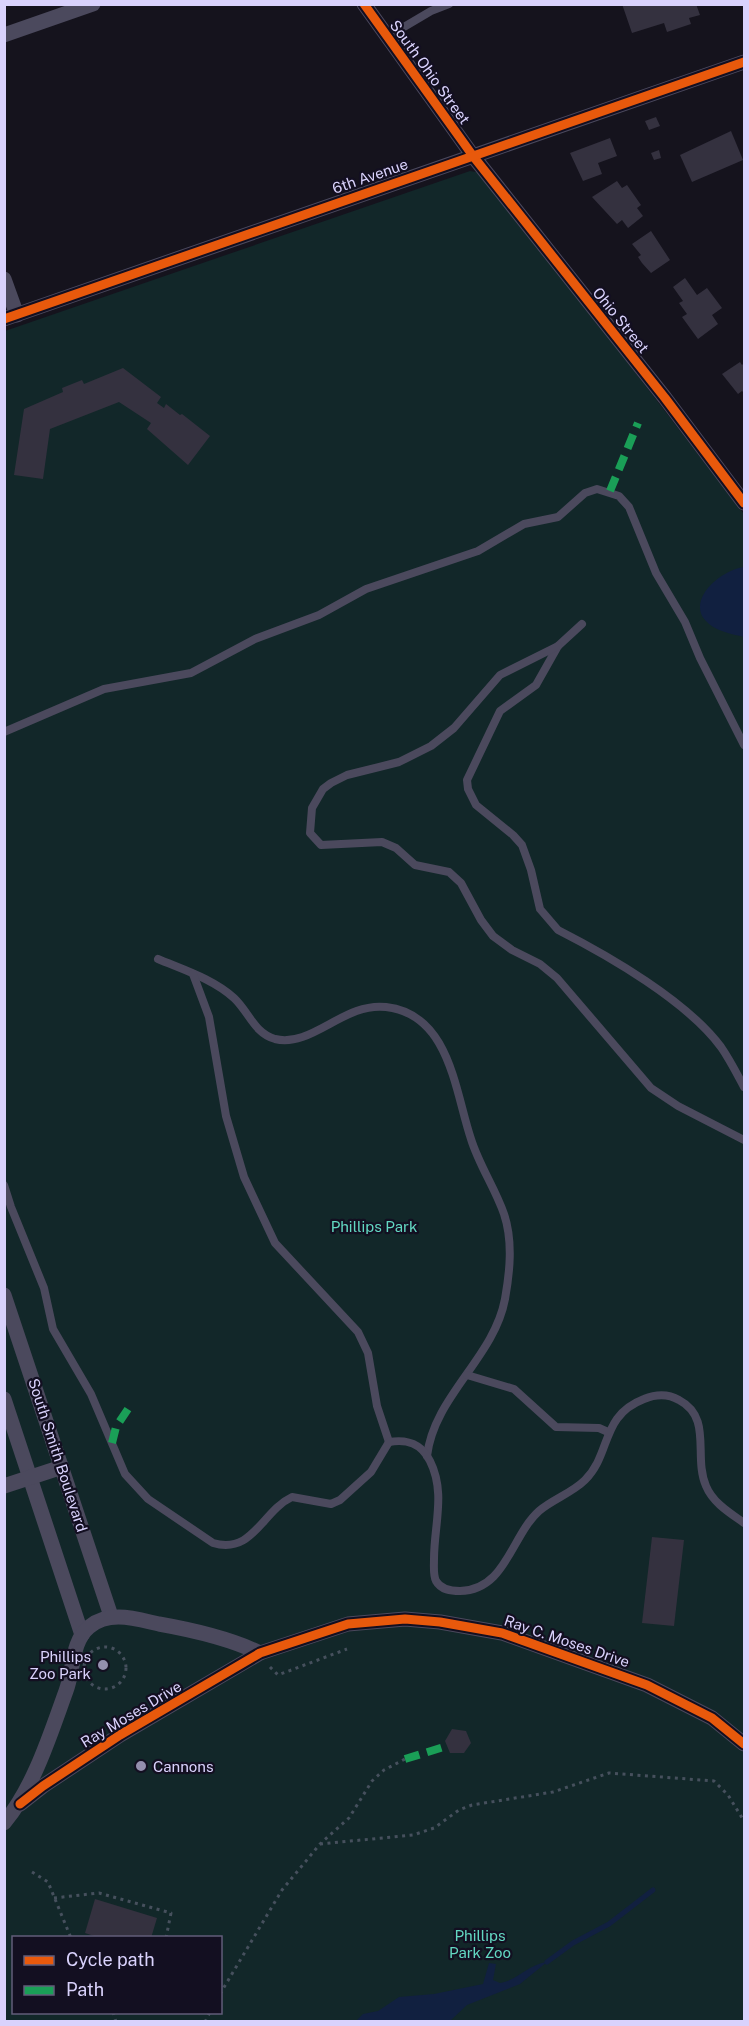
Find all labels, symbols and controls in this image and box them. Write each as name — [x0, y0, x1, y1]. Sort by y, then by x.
street label: South Ohio Street — [387, 17, 474, 127]
street label: 6th Avenue — [330, 155, 410, 197]
street label: Ohio Street — [590, 284, 653, 356]
park label: Phillips Park — [331, 1218, 417, 1235]
street label: South Smith Boulevard — [25, 1376, 91, 1534]
street label: Ray C. Moses Drive — [502, 1612, 632, 1670]
place label: Phillips Zoo Park — [29, 1648, 91, 1682]
marker: Phillips Zoo Park — [96, 1658, 110, 1672]
street label: Ray Moses Drive — [78, 1677, 184, 1751]
place label: Cannons — [153, 1758, 213, 1775]
marker: Cannons — [134, 1759, 148, 1773]
park label: Phillips Park Zoo — [449, 1927, 511, 1961]
legend — [12, 1936, 222, 2014]
text: Cycle path — [66, 1949, 155, 1970]
text: Path — [66, 1979, 104, 2000]

